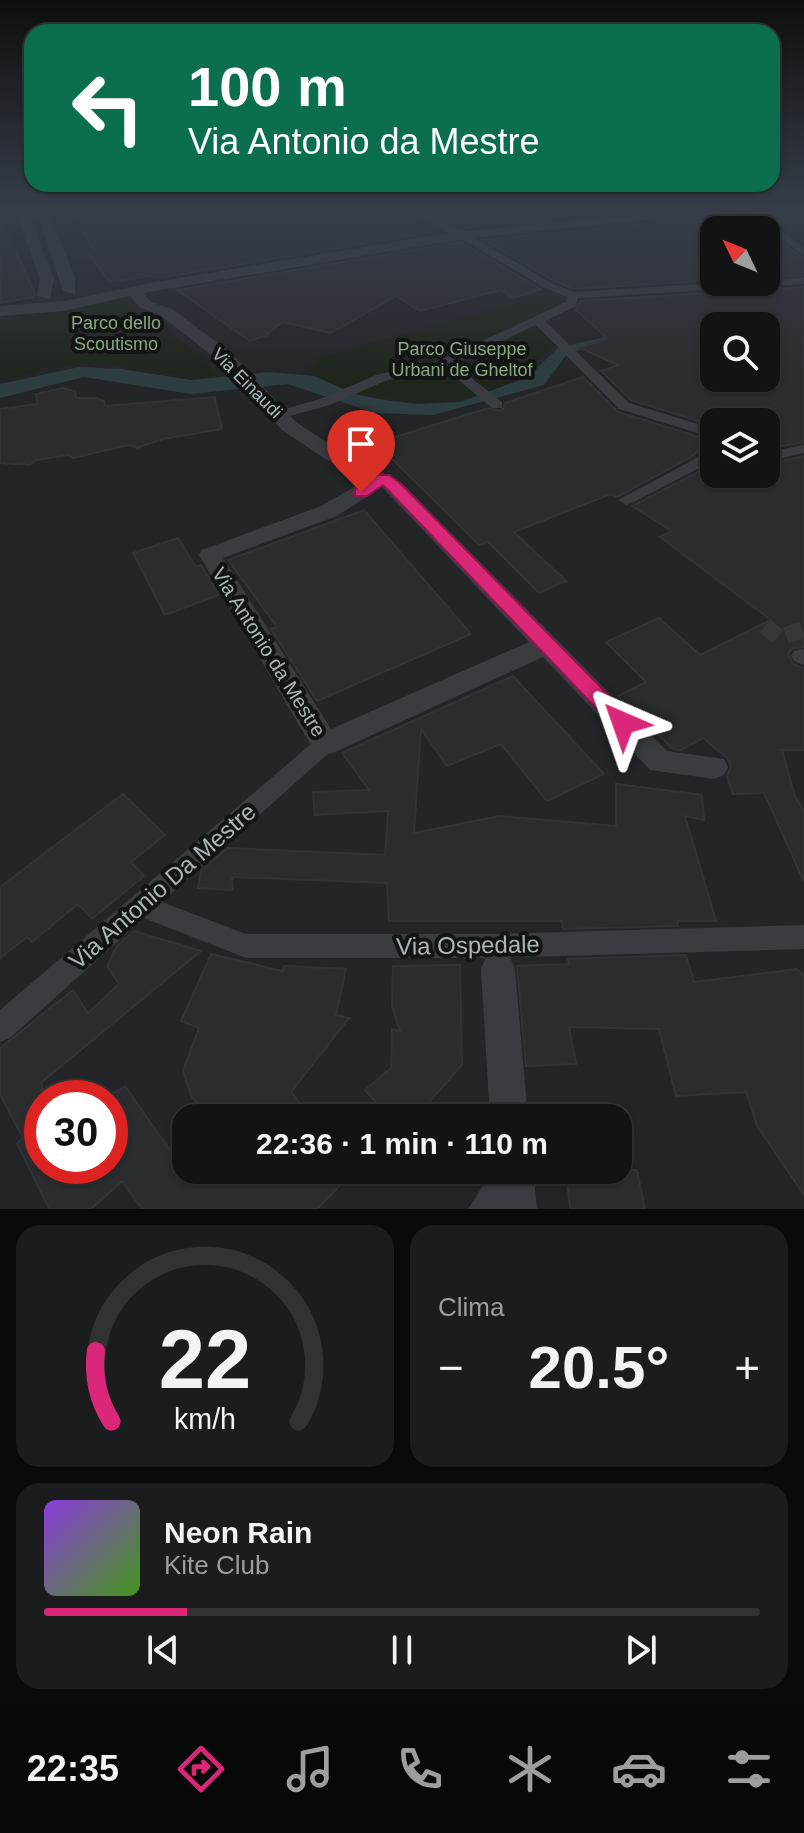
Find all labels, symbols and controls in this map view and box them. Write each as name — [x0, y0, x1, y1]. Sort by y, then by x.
text: 100 m — [188, 55, 347, 118]
icon: left — [56, 56, 160, 160]
text: Via Antonio da Mestre — [188, 121, 540, 162]
north arrow — [700, 216, 780, 296]
map controls — [700, 216, 780, 488]
button: search — [700, 312, 780, 392]
park label: Parco dello Scoutismo — [71, 313, 161, 354]
park label: Parco Giuseppe Urbani de Gheltof — [391, 339, 534, 380]
street label: Via Einaudi — [208, 344, 286, 422]
button: layers — [700, 408, 780, 488]
pin — [327, 410, 395, 492]
icon: arrive — [339, 422, 383, 466]
street label: Via Antonio da Mestre — [208, 563, 330, 741]
position arrow — [581, 681, 665, 765]
street label: Via Antonio Da Mestre — [63, 798, 261, 974]
street label: Via Ospedale — [396, 930, 540, 960]
speed limit sign: 30 — [24, 1080, 128, 1184]
text: 22:36 · 1 min · 110 m — [256, 1127, 548, 1160]
text: Clima — [438, 1292, 504, 1322]
text: 22 — [159, 1313, 251, 1406]
text: 20.5° — [529, 1334, 669, 1401]
text: − — [438, 1343, 464, 1392]
text: + — [734, 1343, 760, 1392]
text: km/h — [174, 1403, 236, 1435]
text: Neon Rain — [164, 1516, 312, 1549]
text: Kite Club — [164, 1550, 270, 1580]
icon: previous — [141, 1628, 185, 1672]
icon: pause — [380, 1628, 424, 1672]
icon: next — [619, 1628, 663, 1672]
icon: directions — [173, 1741, 229, 1797]
icon: music — [282, 1741, 338, 1797]
icon: phone — [392, 1741, 448, 1797]
icon: climate — [502, 1741, 558, 1797]
icon: car — [611, 1741, 667, 1797]
icon: filters — [721, 1741, 777, 1797]
text: 22:35 — [27, 1748, 119, 1789]

